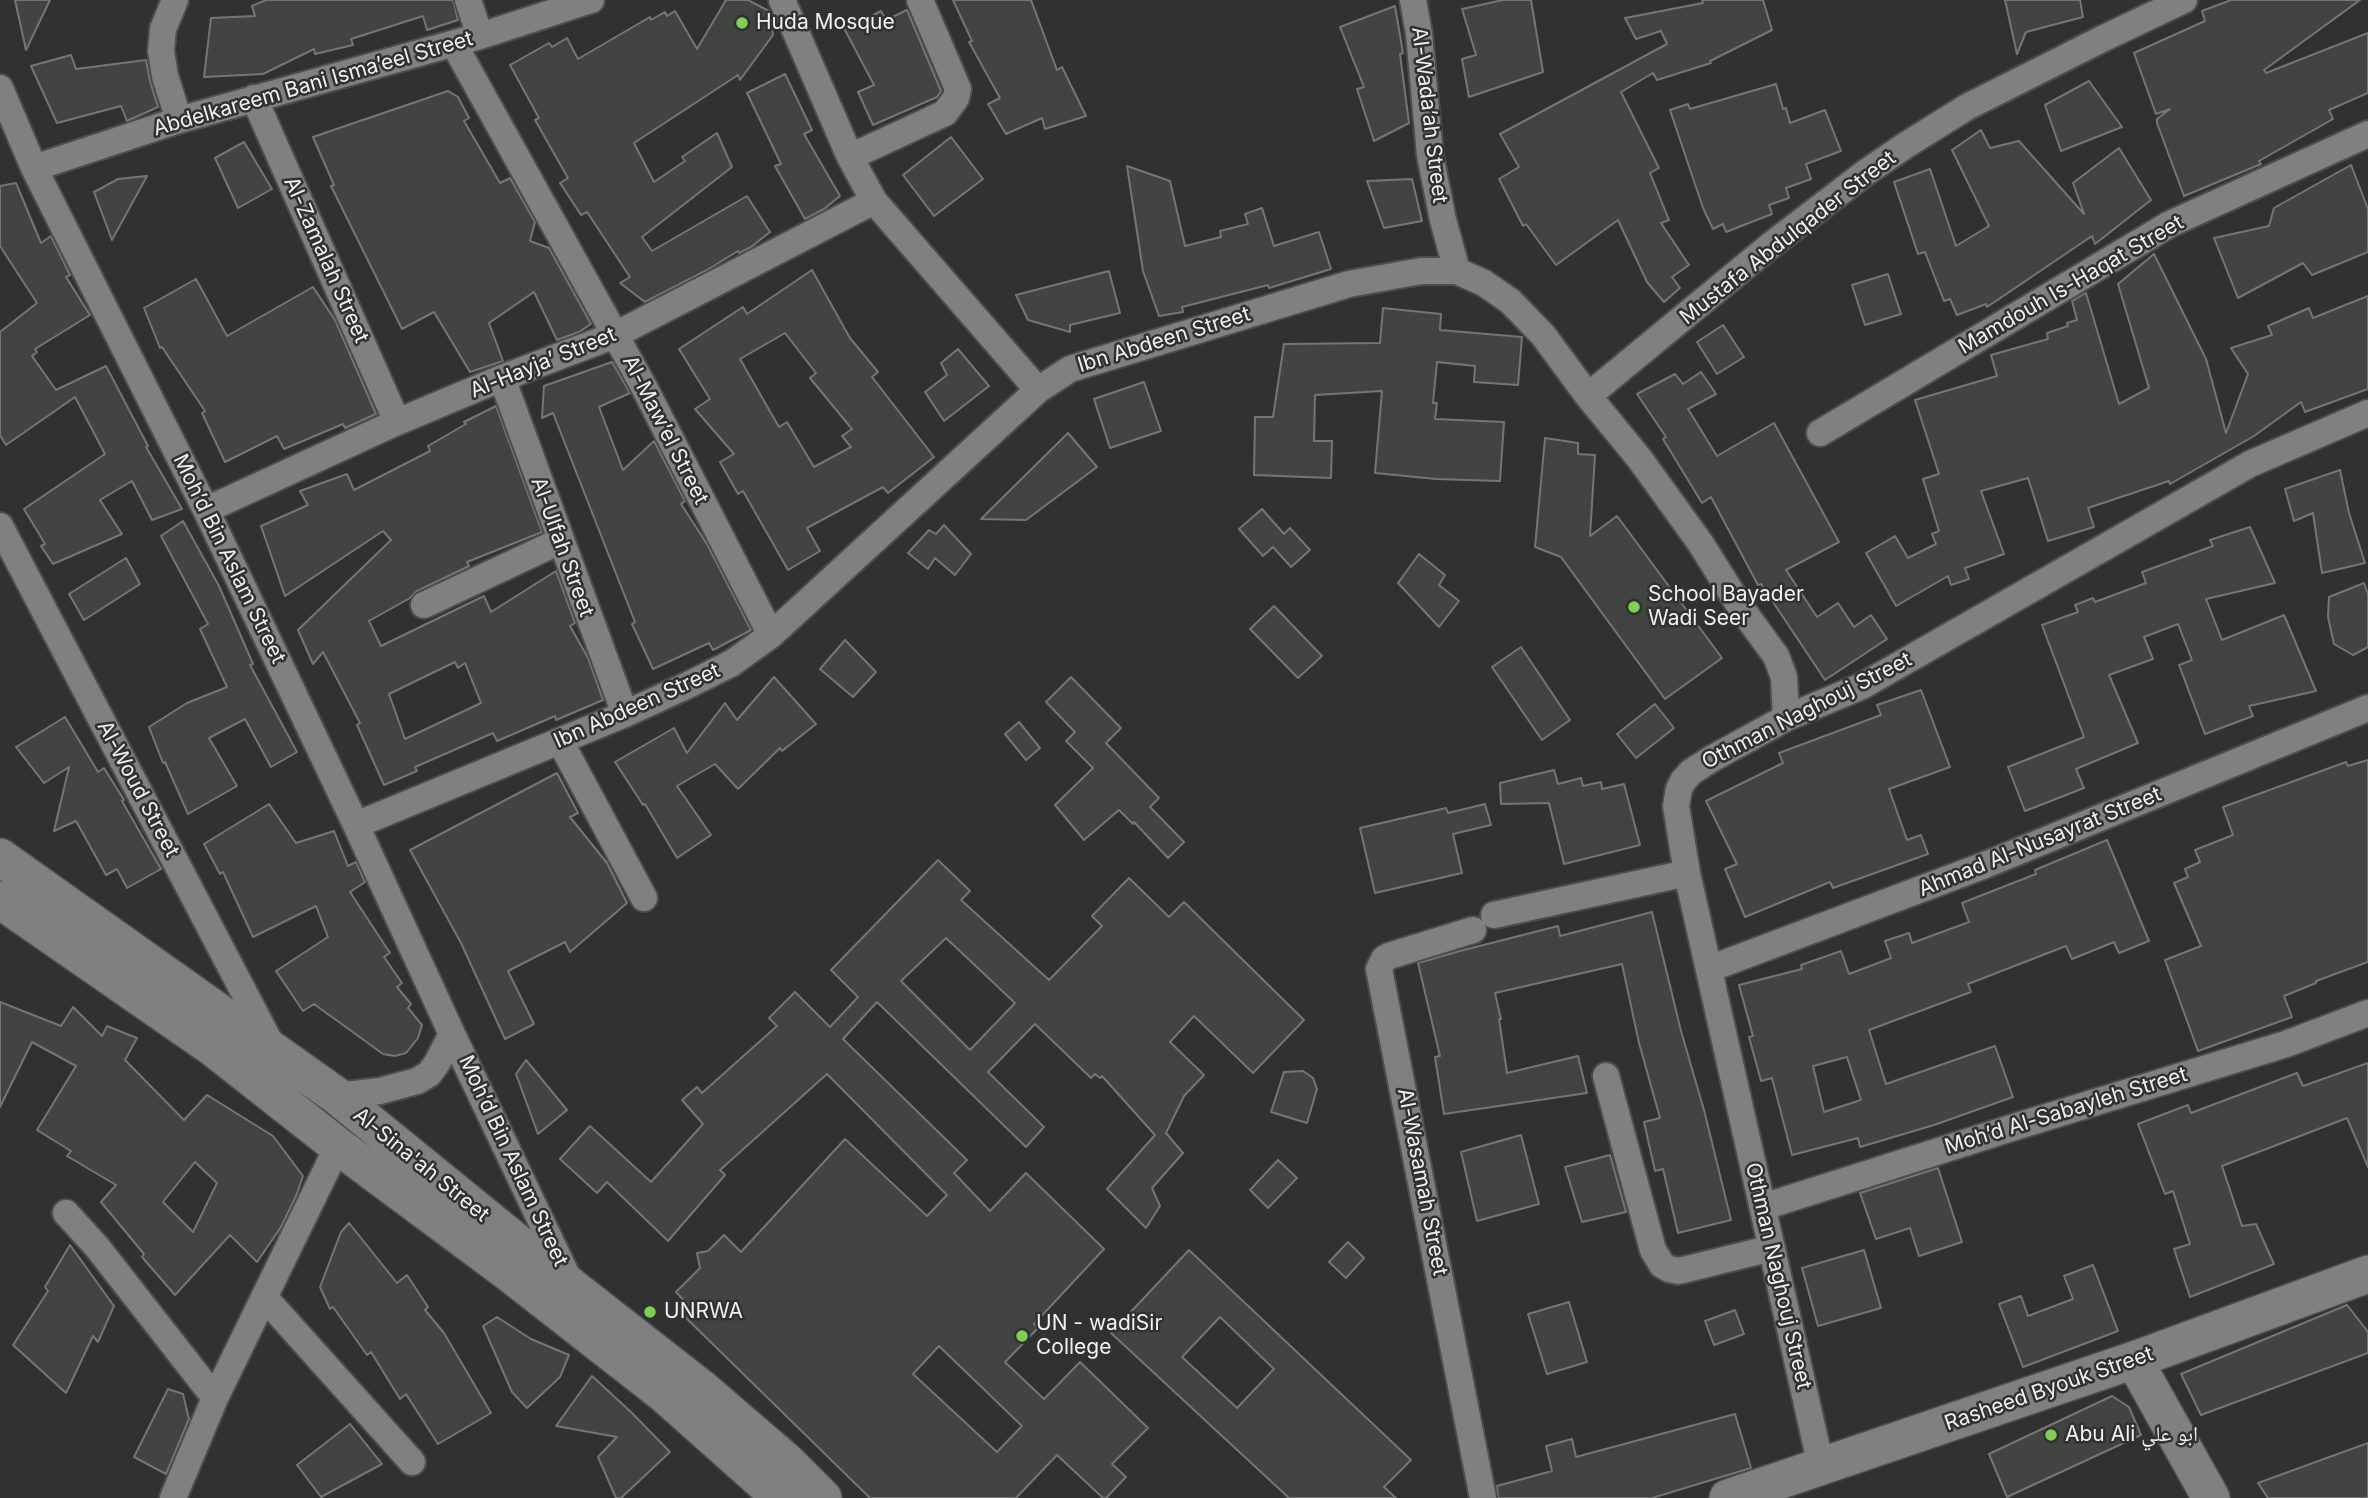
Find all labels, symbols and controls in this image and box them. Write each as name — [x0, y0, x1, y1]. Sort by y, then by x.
place label: Huda Mosque — [756, 10, 895, 36]
marker: Huda Mosque — [734, 15, 750, 31]
street label: Al-Wada’ah Street — [1406, 25, 1452, 205]
street label: Abdelkareem Bani Isma’eel Street — [150, 26, 476, 142]
street label: Mustafa Abdulqader Street — [1675, 146, 1901, 330]
street label: Al-Zamalah Street — [278, 173, 374, 347]
street label: Mamdouh Is-Haqat Street — [1954, 210, 2188, 360]
street label: Ibn Abdeen Street — [1075, 302, 1253, 378]
street label: Al-Hayja’ Street — [466, 322, 620, 404]
street label: Al-Maw’el Street — [617, 351, 713, 509]
street label: Moh’d Bin Aslam Street — [167, 450, 291, 668]
street label: Al-Ulfah Street — [525, 474, 599, 620]
place label: School Bayader Wadi Seer — [1648, 582, 1804, 632]
marker: School Bayader Wadi Seer — [1626, 599, 1642, 615]
street label: Othman Naghouj Street — [1698, 647, 1916, 775]
street label: Ibn Abdeen Street — [550, 658, 724, 754]
street label: Al-Woud Street — [91, 716, 185, 862]
street label: Ahmad Al-Nusayrat Street — [1915, 782, 2165, 902]
street label: Moh’d Bin Aslam Street — [453, 1052, 573, 1270]
street label: Moh’d Al-Sabayleh Street — [1942, 1062, 2190, 1160]
street label: Al-Wasamah Street — [1391, 1086, 1453, 1278]
street label: Al-Sina'ah Street — [348, 1102, 494, 1228]
street label: Othman Naghouj Street — [1740, 1160, 1816, 1392]
place label: UNRWA — [664, 1299, 743, 1325]
marker: UNRWA — [642, 1304, 658, 1320]
place label: UN - wadiSir College — [1036, 1311, 1162, 1361]
marker: UN - wadiSir College — [1014, 1328, 1030, 1344]
street label: Rasheed Byouk Street — [1941, 1341, 2157, 1437]
place label: Abu Ali ابو علي — [2065, 1422, 2198, 1448]
marker: Abu Ali ابو علي — [2043, 1427, 2059, 1443]

